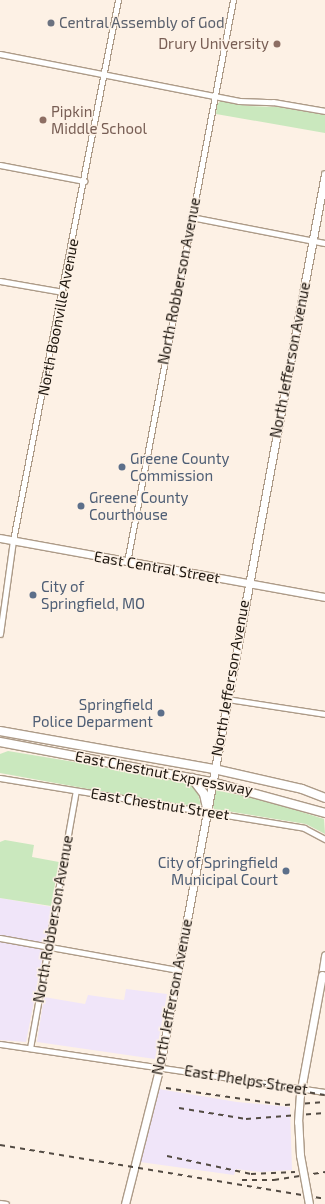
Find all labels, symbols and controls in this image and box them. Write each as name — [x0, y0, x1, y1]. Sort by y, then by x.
place label: Central Assembly of God — [59, 14, 226, 32]
marker: Central Assembly of God — [46, 18, 56, 28]
place label: Drury University — [158, 35, 269, 53]
marker: Drury University — [272, 39, 282, 49]
place label: Pipkin Middle School — [51, 102, 147, 137]
marker: Pipkin Middle School — [38, 115, 48, 125]
street label: North Robberson Avenue — [154, 196, 204, 366]
street label: North Boonville Avenue — [34, 237, 82, 397]
street label: North Jefferson Avenue — [266, 280, 314, 440]
place label: Greene County Commission — [130, 449, 229, 484]
marker: Greene County Commission — [117, 462, 127, 472]
place label: Greene County Courthouse — [89, 488, 188, 523]
marker: Greene County Courthouse — [76, 501, 86, 511]
street label: East Central Street — [92, 547, 222, 587]
place label: City of Springfield, MO — [41, 577, 145, 612]
marker: City of Springfield, MO — [28, 590, 38, 600]
street label: North Jefferson Avenue — [207, 598, 253, 758]
place label: Springfield Police Deparment — [32, 695, 153, 730]
marker: Springfield Police Deparment — [156, 708, 166, 718]
street label: East Chestnut Expressway — [73, 747, 255, 799]
street label: East Chestnut Street — [89, 784, 231, 824]
street label: North Robberson Avenue — [29, 834, 77, 1004]
place label: City of Springfield Municipal Court — [157, 853, 278, 888]
marker: City of Springfield Municipal Court — [281, 866, 291, 876]
street label: North Jefferson Avenue — [148, 917, 196, 1077]
street label: East Phelps Street — [183, 1061, 309, 1099]

